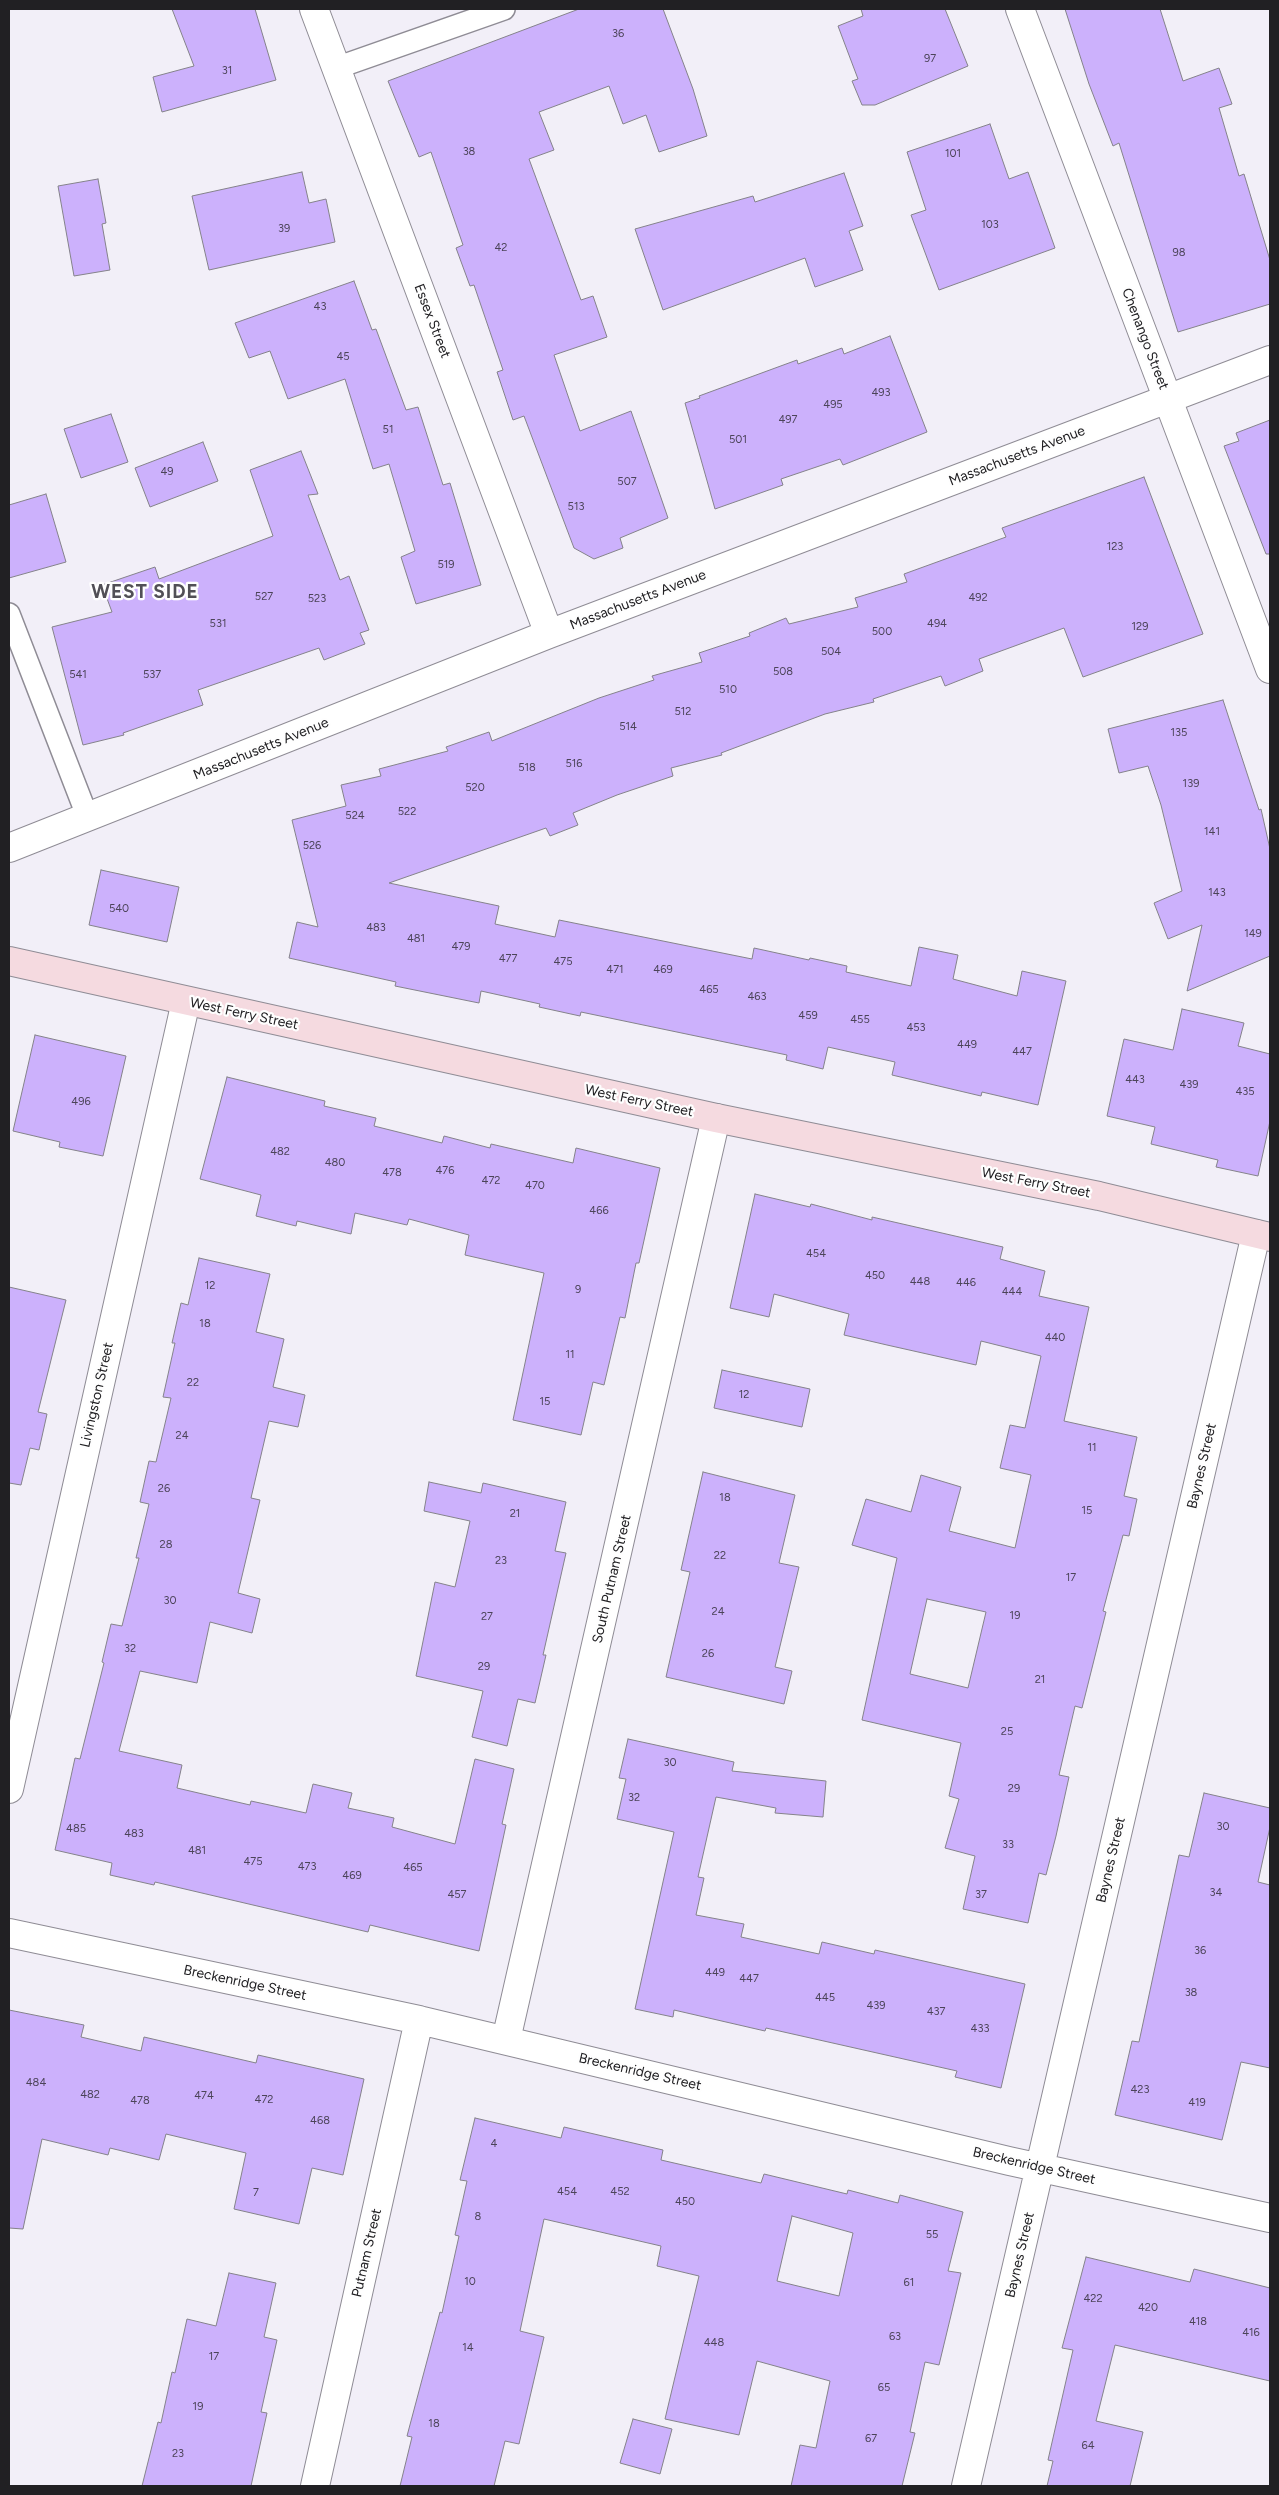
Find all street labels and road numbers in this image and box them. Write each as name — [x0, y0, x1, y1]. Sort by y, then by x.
street label: Essex Street — [410, 281, 454, 361]
street label: Chenango Street — [1118, 286, 1172, 392]
street label: Massachusetts Avenue — [947, 422, 1087, 490]
street label: Massachusetts Avenue — [568, 566, 708, 634]
street label: Massachusetts Avenue — [191, 714, 331, 784]
street label: West Ferry Street — [188, 994, 300, 1034]
street label: West Ferry Street — [583, 1081, 695, 1121]
street label: West Ferry Street — [980, 1164, 1092, 1202]
street label: Livingston Street — [77, 1341, 117, 1449]
street label: Baynes Street — [1184, 1421, 1220, 1511]
street label: South Putnam Street — [589, 1513, 635, 1645]
street label: Baynes Street — [1093, 1815, 1129, 1905]
street label: Breckenridge Street — [182, 1962, 308, 2004]
street label: Breckenridge Street — [577, 2050, 703, 2094]
street label: Breckenridge Street — [971, 2144, 1097, 2188]
street label: Putnam Street — [349, 2207, 385, 2299]
street label: Baynes Street — [1002, 2210, 1038, 2300]

